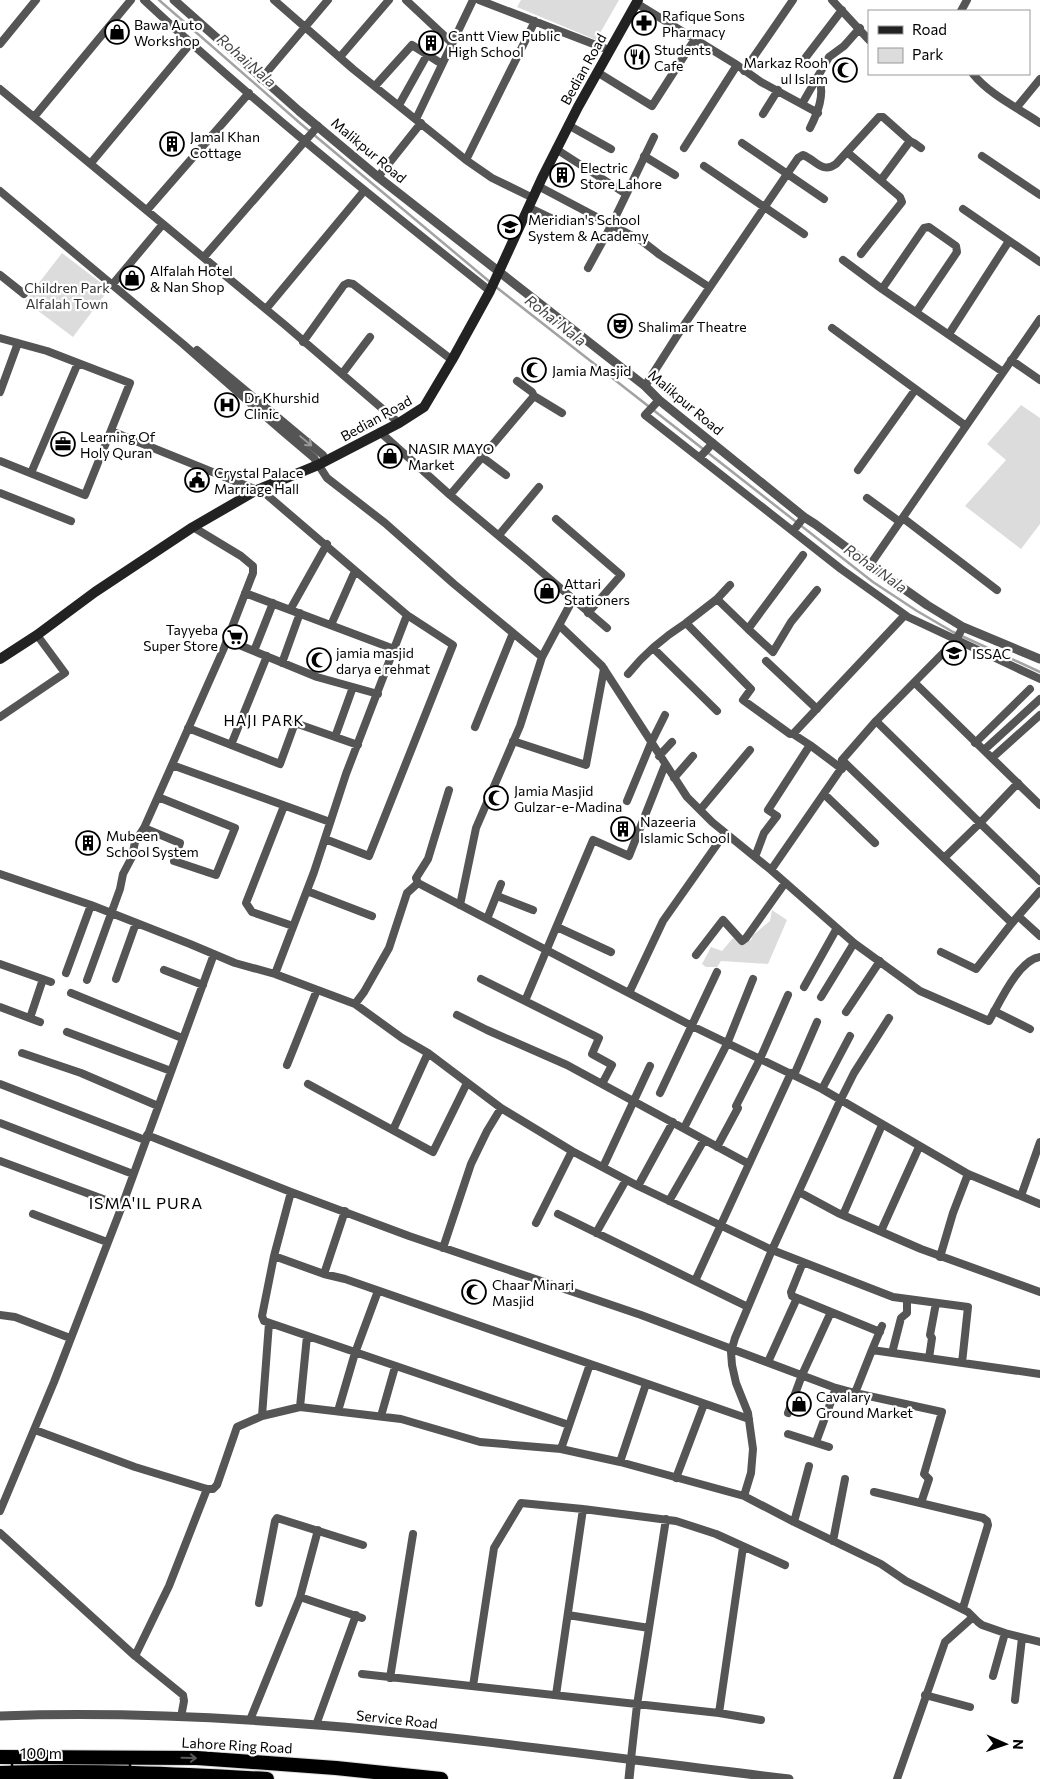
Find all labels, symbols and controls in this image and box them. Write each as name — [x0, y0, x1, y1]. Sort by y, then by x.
place label: Rafique Sons Pharmacy — [662, 7, 745, 40]
pharmacy icon: Rafique Sons Pharmacy — [631, 10, 657, 36]
legend — [868, 10, 1030, 75]
place label: Bawa Auto Workshop — [134, 16, 203, 49]
shop icon: Bawa Auto Workshop — [104, 19, 130, 45]
text: Road — [912, 20, 947, 38]
place label: Cantt View Public High School — [448, 27, 560, 60]
water label: Rohai Nala — [214, 29, 280, 91]
building icon: Cantt View Public High School — [418, 30, 444, 56]
street label: Bedian Road — [556, 30, 610, 108]
place label: Students Cafe — [654, 41, 711, 74]
restaurant icon: Students Cafe — [624, 44, 650, 70]
text: Park — [912, 45, 943, 63]
place label: Markaz Rooh ul Islam — [744, 54, 828, 87]
mosque icon: Markaz Rooh ul Islam — [832, 57, 858, 83]
street label: Malikpur Road — [328, 114, 410, 186]
place label: Jamal Khan Cottage — [190, 128, 260, 161]
building icon: Jamal Khan Cottage — [159, 131, 185, 157]
place label: Electric Store Lahore — [580, 159, 662, 192]
building icon: Electric Store Lahore — [549, 162, 575, 188]
place label: Meridian's School System & Academy — [528, 211, 649, 244]
school or university icon: Meridian's School System & Academy — [497, 214, 523, 240]
place label: Alfalah Hotel & Nan Shop — [150, 262, 233, 295]
shop icon: Alfalah Hotel & Nan Shop — [119, 265, 145, 291]
park label: Children Park Alfalah Town — [24, 279, 110, 312]
water label: Rohai Nala — [522, 291, 590, 350]
theatre icon: Shalimar Theatre — [607, 313, 633, 339]
place label: Shalimar Theatre — [638, 318, 747, 335]
mosque icon: Jamia Masjid — [521, 357, 547, 383]
place label: Jamia Masjid — [552, 362, 631, 379]
street label: Malikpur Road — [645, 366, 727, 438]
place label: Dr Khurshid Clinic — [244, 389, 319, 422]
street label: Bedian Road — [337, 391, 415, 445]
hospital icon: Dr Khurshid Clinic — [214, 392, 240, 418]
place label: Learning Of Holy Quran — [80, 428, 156, 461]
office icon: Learning Of Holy Quran — [50, 431, 76, 457]
one-way arrow — [299, 435, 312, 446]
place label: NASIR MAYO Market — [408, 440, 494, 473]
shop icon: NASIR MAYO Market — [377, 443, 403, 469]
place label: Crystal Palace Marriage Hall — [214, 464, 303, 497]
public building icon: Crystal Palace Marriage Hall — [184, 467, 210, 493]
water label: Rohai Nala — [841, 540, 911, 596]
place label: Attari Stationers — [564, 575, 630, 608]
shop icon: Attari Stationers — [534, 578, 560, 604]
place label: Tayyeba Super Store — [143, 621, 218, 654]
supermarket icon: Tayyeba Super Store — [222, 624, 248, 650]
school or university icon: ISSAC — [941, 640, 967, 666]
place label: jamia masjid darya e rehmat — [336, 644, 430, 677]
place label: ISSAC — [972, 645, 1011, 662]
mosque icon: jamia masjid darya e rehmat — [306, 647, 332, 673]
district label: HAJI PARK — [223, 711, 305, 729]
place label: Jamia Masjid Gulzar-e-Madina — [514, 782, 622, 815]
mosque icon: Jamia Masjid Gulzar-e-Madina — [483, 785, 509, 811]
place label: Nazeeria Islamic School — [640, 813, 730, 846]
building icon: Nazeeria Islamic School — [610, 816, 636, 842]
place label: Mubeen School System — [106, 827, 199, 860]
building icon: Mubeen School System — [75, 830, 101, 856]
district label: ISMA'IL PURA — [89, 1193, 203, 1212]
place label: Chaar Minari Masjid — [492, 1276, 574, 1309]
mosque icon: Chaar Minari Masjid — [461, 1279, 487, 1305]
place label: Cavalary Ground Market — [816, 1388, 913, 1421]
shop icon: Cavalary Ground Market — [786, 1391, 812, 1417]
street label: Service Road — [356, 1706, 438, 1732]
north arrow — [980, 1719, 1030, 1769]
street label: Lahore Ring Road — [181, 1734, 293, 1756]
scale bar — [12, 1736, 130, 1768]
text: N — [1010, 1739, 1027, 1750]
text: 100 m — [20, 1744, 62, 1762]
one-way arrow — [180, 1753, 196, 1763]

